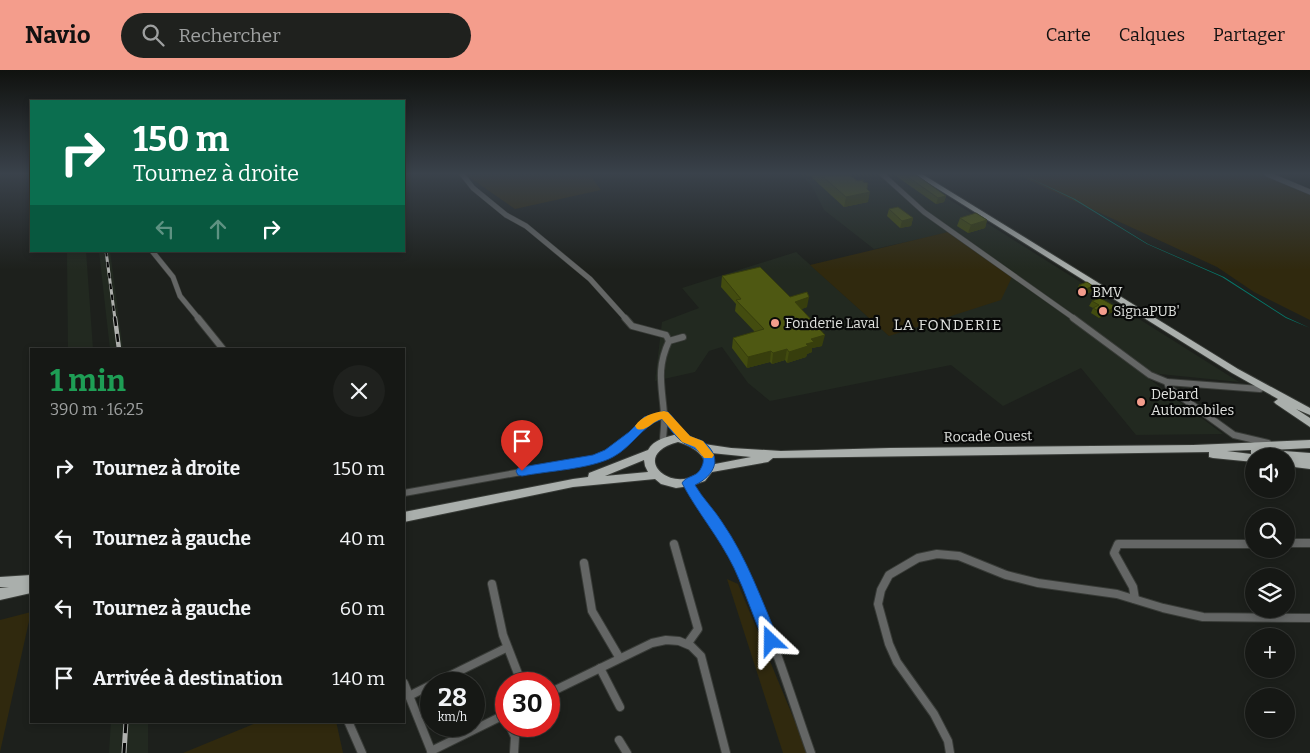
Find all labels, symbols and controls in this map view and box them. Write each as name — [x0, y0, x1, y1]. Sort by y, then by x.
search box — [121, 13, 471, 58]
text: Navio — [25, 21, 91, 49]
icon: search — [139, 21, 167, 49]
text: Rechercher — [179, 24, 281, 47]
text: Carte — [1046, 24, 1091, 46]
text: Calques — [1119, 24, 1185, 46]
text: Partager — [1213, 24, 1285, 46]
text: 150 m — [133, 118, 229, 160]
icon: right — [50, 120, 115, 185]
text: Tournez à droite — [133, 160, 299, 187]
icon: left — [151, 215, 179, 243]
icon: ahead — [204, 215, 232, 243]
icon: right — [257, 215, 285, 243]
place label: BMV — [1092, 284, 1123, 301]
marker: BMV — [1076, 286, 1088, 298]
place label: SignaPUB' — [1113, 303, 1180, 320]
marker: SignaPUB' — [1097, 305, 1109, 317]
place label: Fonderie Laval — [785, 315, 879, 332]
district label: LA FONDERIE — [894, 316, 1002, 334]
marker: Fonderie Laval — [769, 317, 781, 329]
text: 1 min — [50, 363, 126, 399]
button: close — [333, 365, 385, 417]
place label: Debard Automobiles — [1151, 386, 1234, 419]
marker: Debard Automobiles — [1135, 396, 1147, 408]
text: 390 m · 16:25 — [50, 400, 144, 419]
pin — [501, 420, 543, 471]
icon: arrive — [508, 427, 536, 455]
street label: Rocade Ouest — [944, 427, 1033, 446]
map controls — [1245, 448, 1295, 738]
button: sound — [1245, 448, 1295, 498]
icon: right — [50, 454, 78, 482]
text: Tournez à droite — [93, 457, 240, 480]
text: 150 m — [333, 457, 385, 480]
button: search — [1245, 508, 1295, 558]
icon: left — [50, 524, 78, 552]
text: Tournez à gauche — [93, 527, 251, 550]
text: 40 m — [340, 527, 385, 550]
button: layers — [1245, 568, 1295, 618]
icon: left — [50, 594, 78, 622]
text: Tournez à gauche — [93, 597, 251, 620]
text: 60 m — [340, 597, 385, 620]
position arrow — [744, 614, 796, 666]
button: + — [1245, 628, 1295, 678]
icon: arrive — [50, 664, 78, 692]
text: Arrivée à destination — [93, 667, 283, 690]
text: 140 m — [332, 667, 385, 690]
speed limit sign: 30 — [495, 672, 560, 737]
text: 28 — [438, 683, 467, 713]
button: − — [1245, 688, 1295, 738]
text: km/h — [438, 710, 467, 724]

